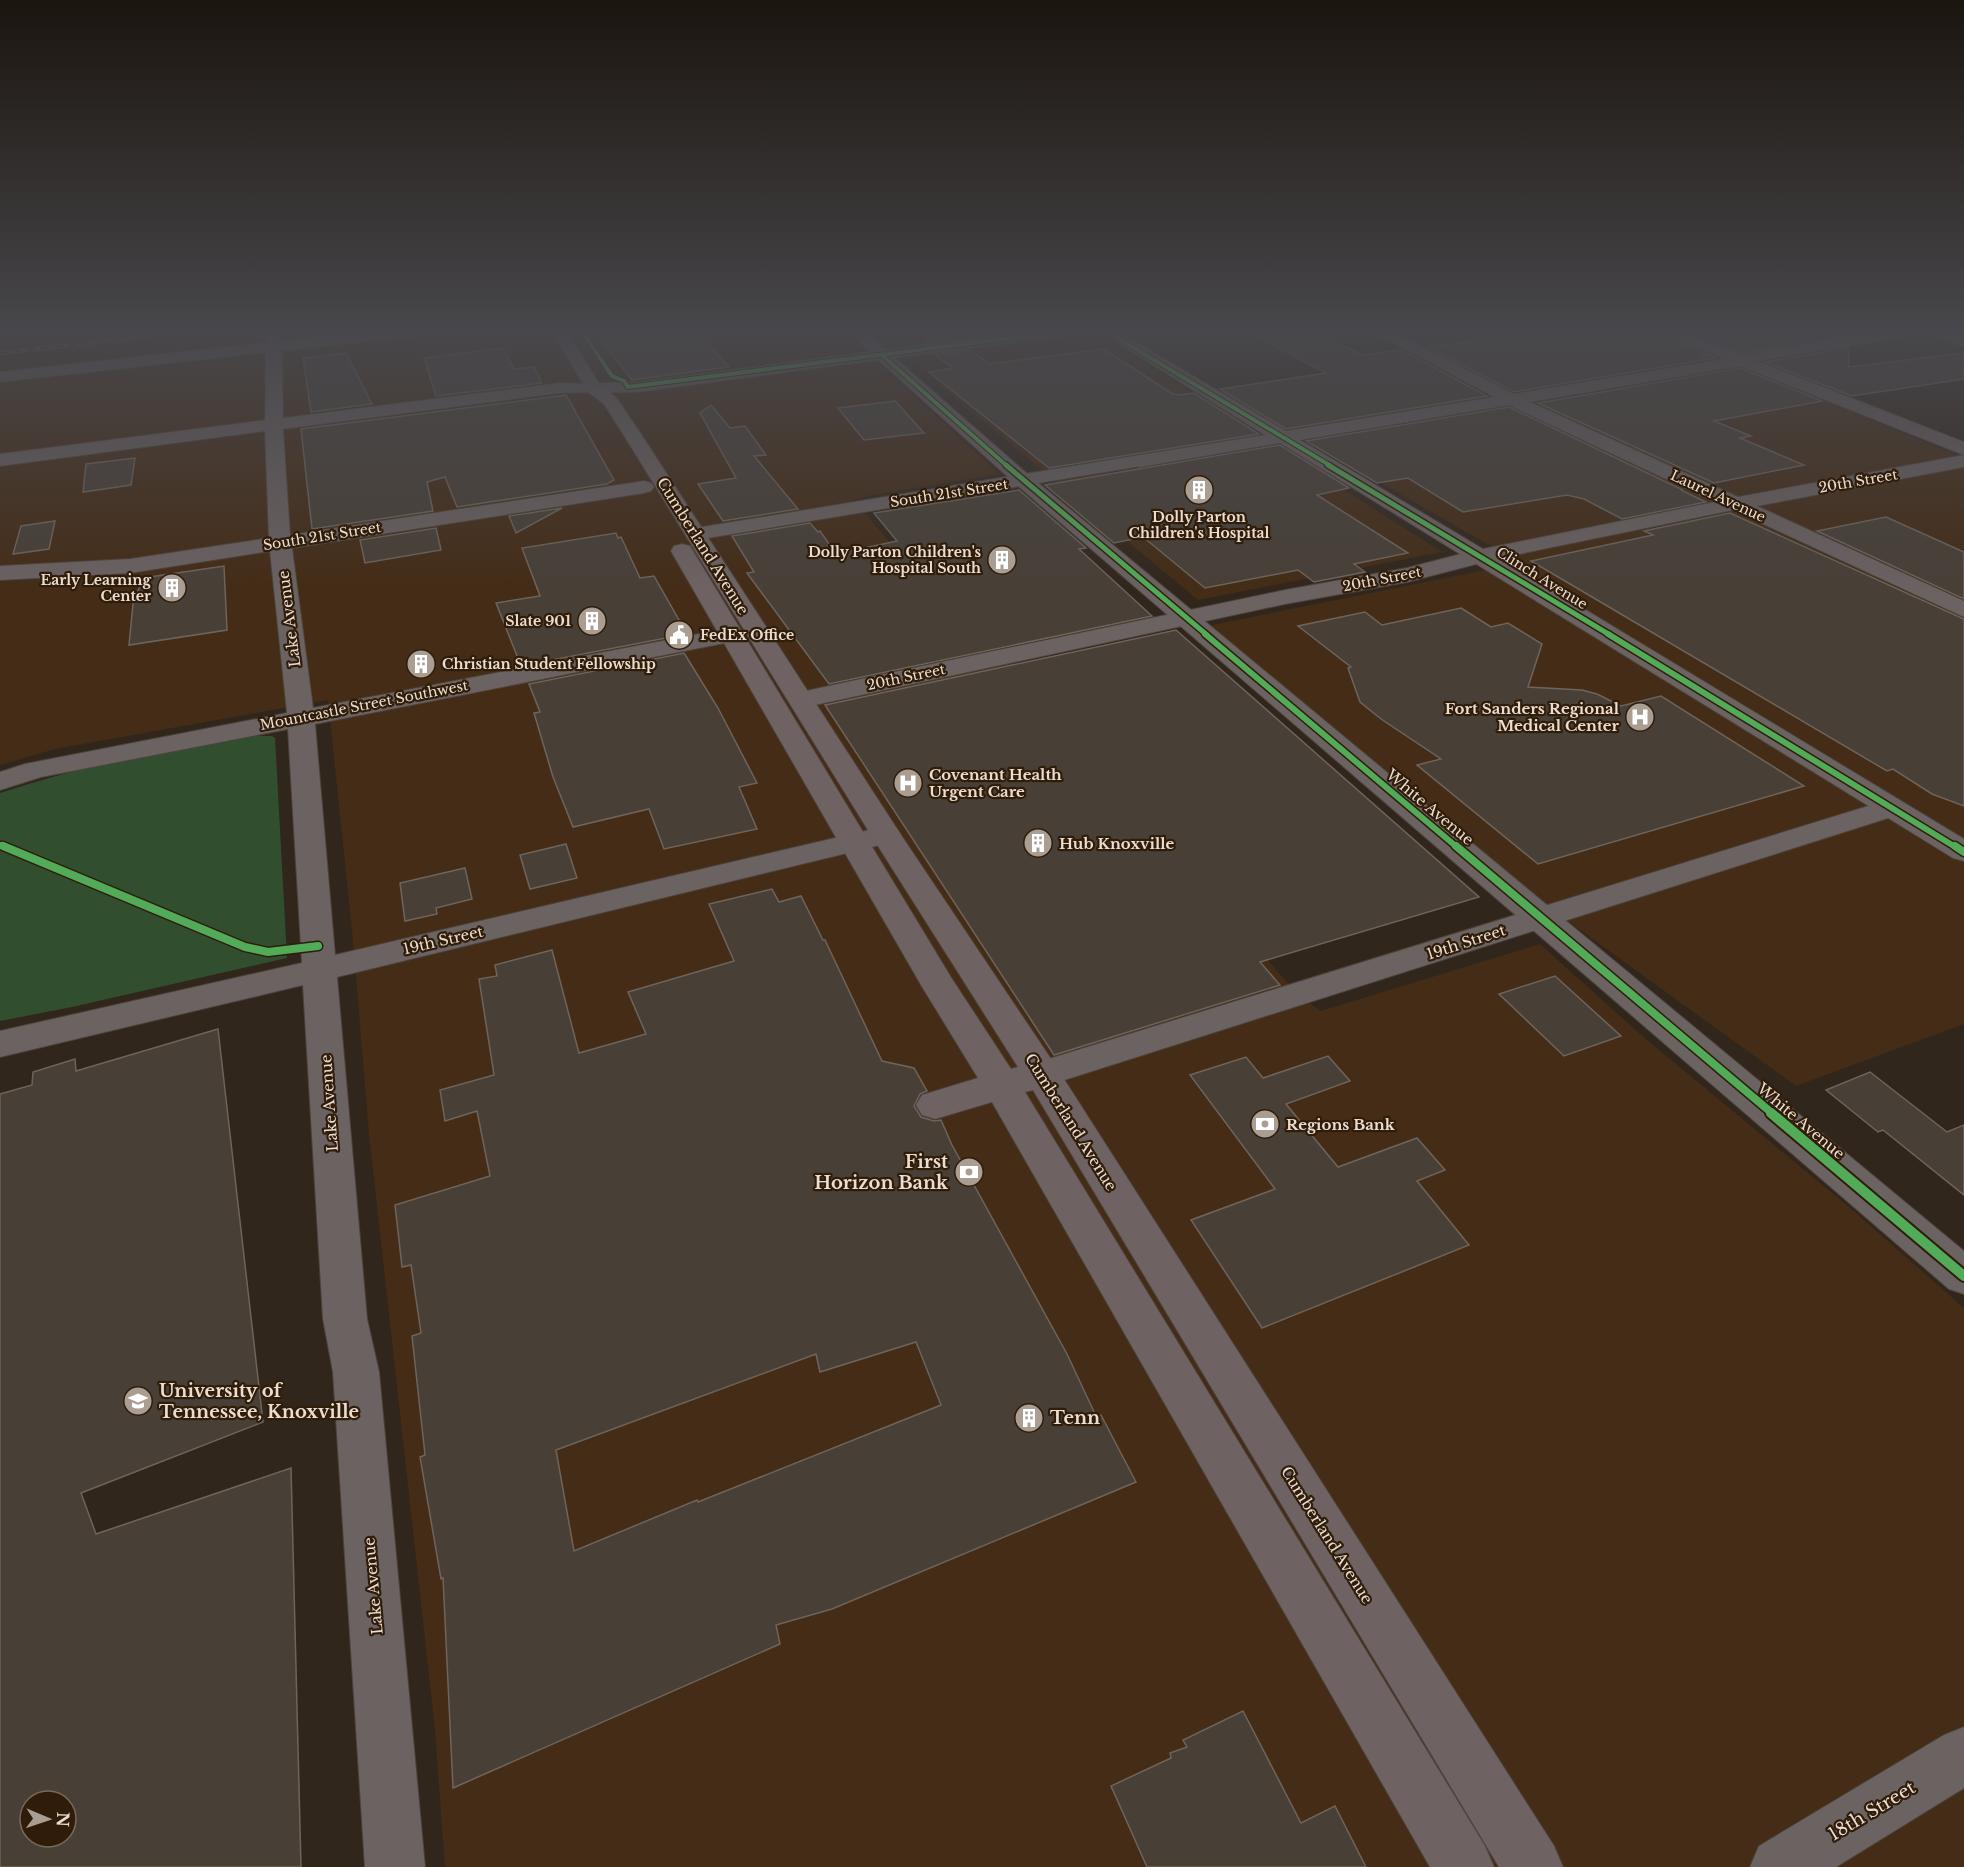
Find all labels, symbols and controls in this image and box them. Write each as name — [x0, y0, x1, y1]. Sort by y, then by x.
street label: 20th Street — [1817, 465, 1899, 497]
street label: Laurel Avenue — [1667, 466, 1769, 526]
street label: Cumberland Avenue — [653, 474, 753, 618]
building icon: Dolly Parton Children's Hospital — [1183, 474, 1215, 506]
street label: South 21st Street — [889, 475, 1010, 511]
place label: Dolly Parton Children's Hospital — [1128, 508, 1270, 542]
street label: South 21st Street — [262, 518, 383, 554]
place label: Dolly Parton Children's Hospital South — [808, 543, 981, 577]
street label: Clinch Avenue — [1493, 543, 1591, 613]
building icon: Dolly Parton Children's Hospital South — [986, 544, 1018, 576]
street label: 20th Street — [1341, 562, 1424, 595]
street label: Lake Avenue — [274, 570, 304, 668]
place label: Early Learning Center — [40, 571, 151, 605]
building icon: Early Learning Center — [156, 572, 188, 604]
building icon: Slate 901 — [576, 605, 608, 637]
place label: Slate 901 — [505, 612, 571, 630]
public building icon: FedEx Office — [663, 619, 695, 651]
place label: FedEx Office — [700, 626, 794, 644]
building icon: Christian Student Fellowship — [405, 648, 437, 680]
place label: Christian Student Fellowship — [442, 655, 656, 673]
street label: 20th Street — [865, 660, 948, 694]
street label: Mountcastle Street Southwest — [258, 676, 470, 734]
place label: Fort Sanders Regional Medical Center — [1445, 699, 1620, 735]
hospital icon: Fort Sanders Regional Medical Center — [1624, 701, 1656, 733]
street label: White Avenue — [1382, 764, 1478, 849]
place label: Covenant Health Urgent Care — [929, 765, 1062, 801]
hospital icon: Covenant Health Urgent Care — [892, 767, 924, 799]
building icon: Hub Knoxville — [1022, 827, 1054, 859]
place label: Hub Knoxville — [1059, 834, 1175, 853]
street label: 19th Street — [1424, 920, 1508, 964]
street label: 19th Street — [401, 921, 485, 958]
street label: Cumberland Avenue — [1021, 1050, 1121, 1194]
street label: Lake Avenue — [316, 1054, 342, 1152]
street label: White Avenue — [1753, 1078, 1849, 1163]
bank icon: Regions Bank — [1249, 1108, 1281, 1140]
place label: Regions Bank — [1286, 1115, 1396, 1134]
place label: First Horizon Bank — [814, 1151, 949, 1194]
bank icon: First Horizon Bank — [953, 1156, 985, 1188]
place label: University of Tennessee, Knoxville — [159, 1380, 359, 1423]
school or university icon: University of Tennessee, Knoxville — [122, 1385, 154, 1417]
building icon: Tenn — [1013, 1402, 1045, 1434]
place label: Tenn — [1050, 1407, 1100, 1429]
street label: Cumberland Avenue — [1277, 1463, 1377, 1607]
street label: Lake Avenue — [359, 1537, 387, 1635]
street label: 18th Street — [1825, 1776, 1920, 1846]
north arrow — [18, 1789, 78, 1849]
text: N — [53, 1812, 73, 1827]

